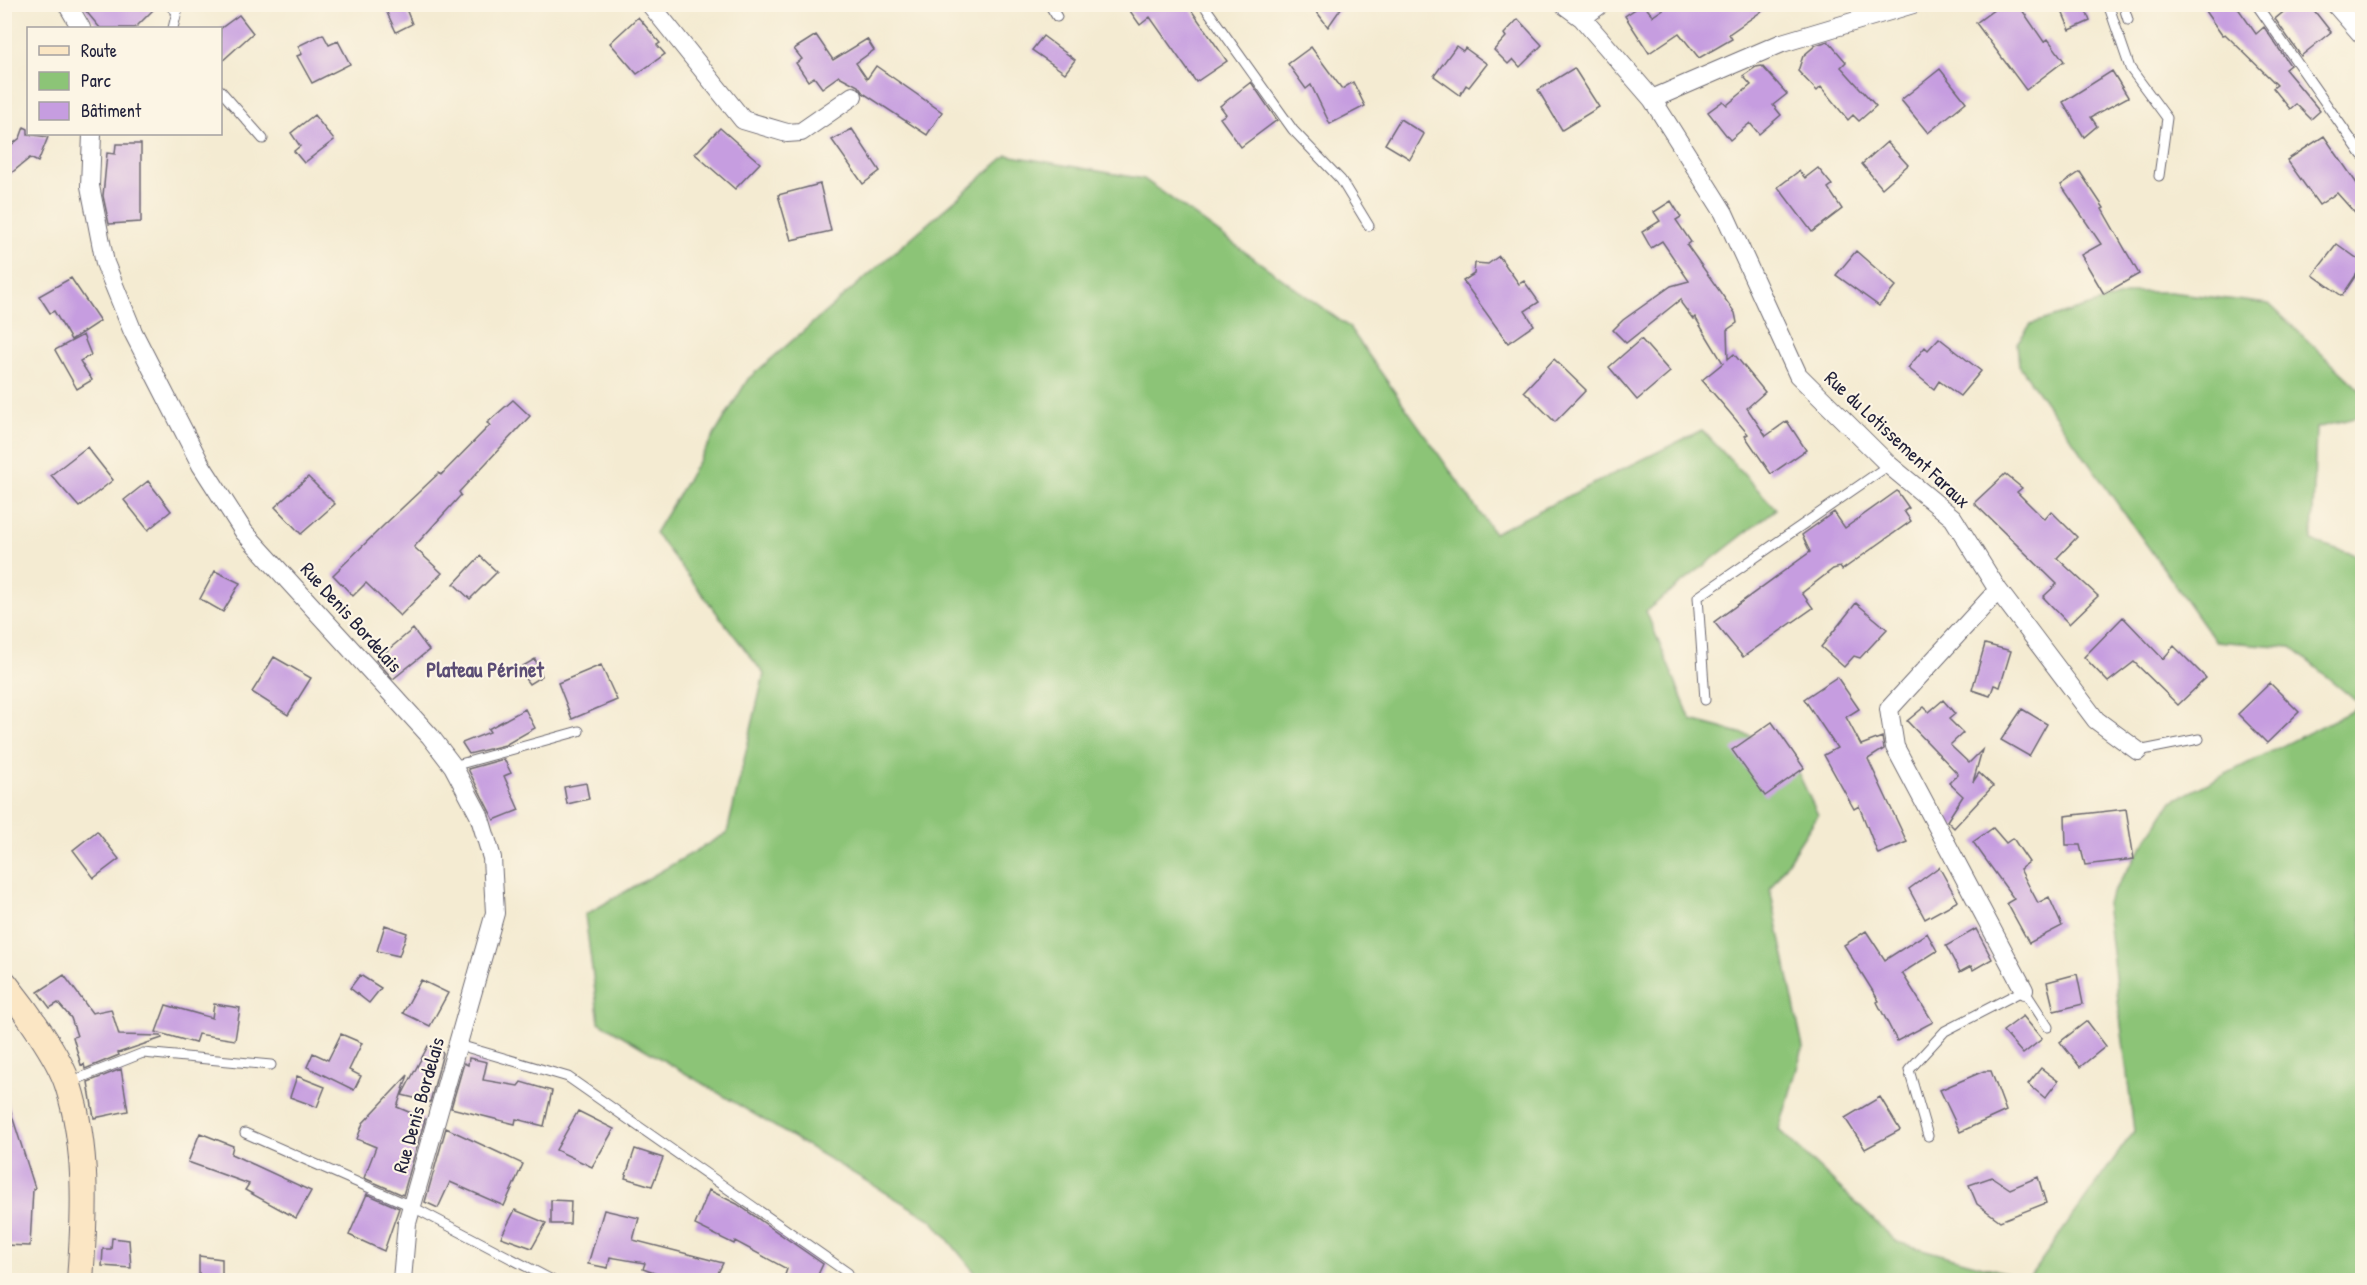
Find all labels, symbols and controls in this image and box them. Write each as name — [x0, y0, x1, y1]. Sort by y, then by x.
legend — [27, 27, 222, 135]
text: Route — [81, 38, 117, 63]
text: Parc — [81, 68, 111, 93]
text: Bâtiment — [81, 98, 142, 123]
street label: Rue du Lotissement Faraux — [1819, 364, 1977, 514]
street label: Rue Denis Bordelais — [295, 556, 409, 678]
district label: Plateau Périnet — [426, 655, 544, 684]
street label: Rue Denis Bordelais — [386, 1034, 450, 1176]

